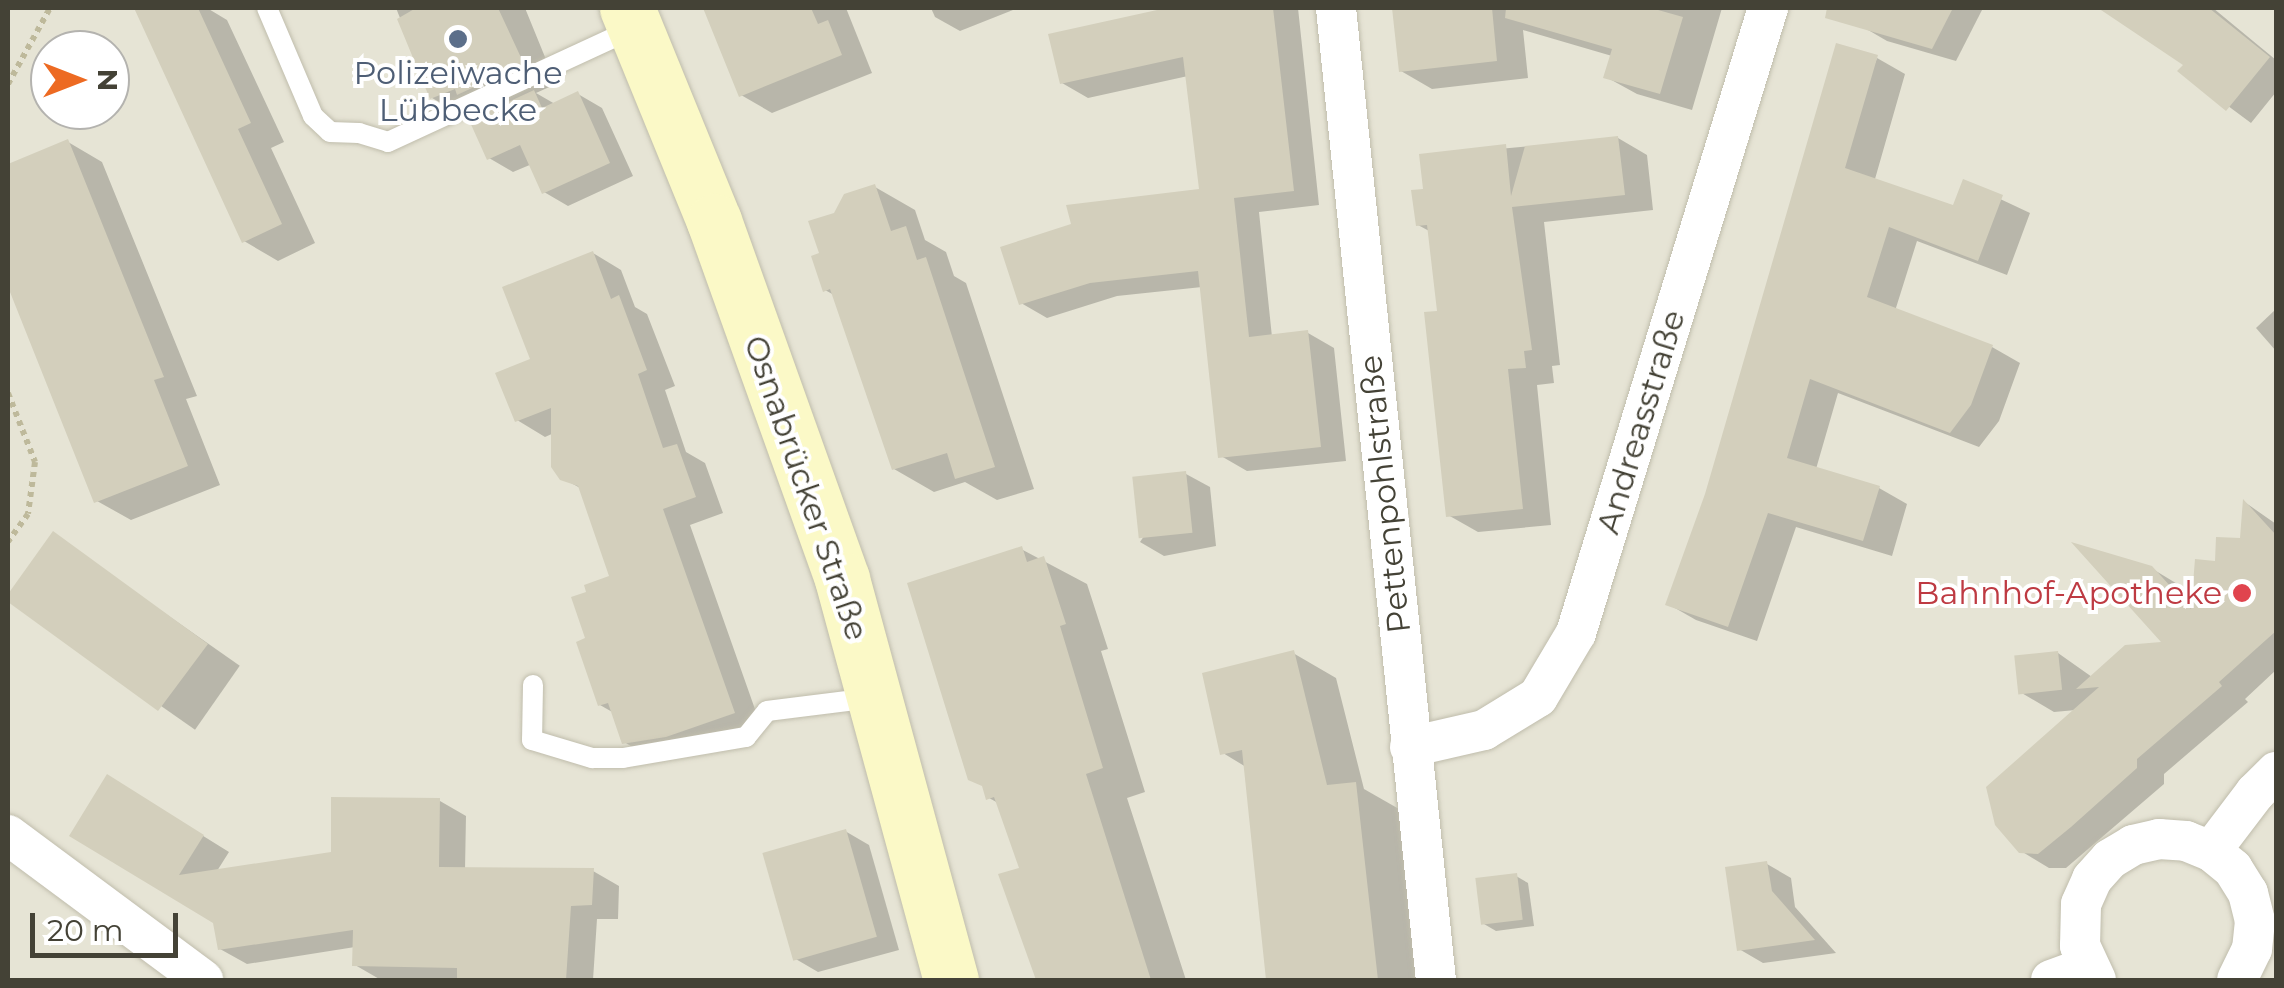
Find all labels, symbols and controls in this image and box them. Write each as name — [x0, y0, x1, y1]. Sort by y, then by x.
marker: Polizeiwache Lübbecke — [447, 28, 469, 50]
north arrow — [30, 30, 130, 130]
place label: Polizeiwache Lübbecke — [354, 55, 562, 130]
text: N — [91, 69, 125, 91]
street label: Andreasstraße — [1589, 306, 1693, 538]
street label: Osnabrücker Straße — [736, 331, 876, 645]
street label: Pettenpohlstraße — [1351, 353, 1419, 635]
place label: Bahnhof-Apotheke — [1915, 574, 2222, 612]
marker: Bahnhof-Apotheke — [2231, 582, 2253, 604]
scale bar — [35, 893, 182, 955]
text: 20 m — [47, 912, 124, 949]

